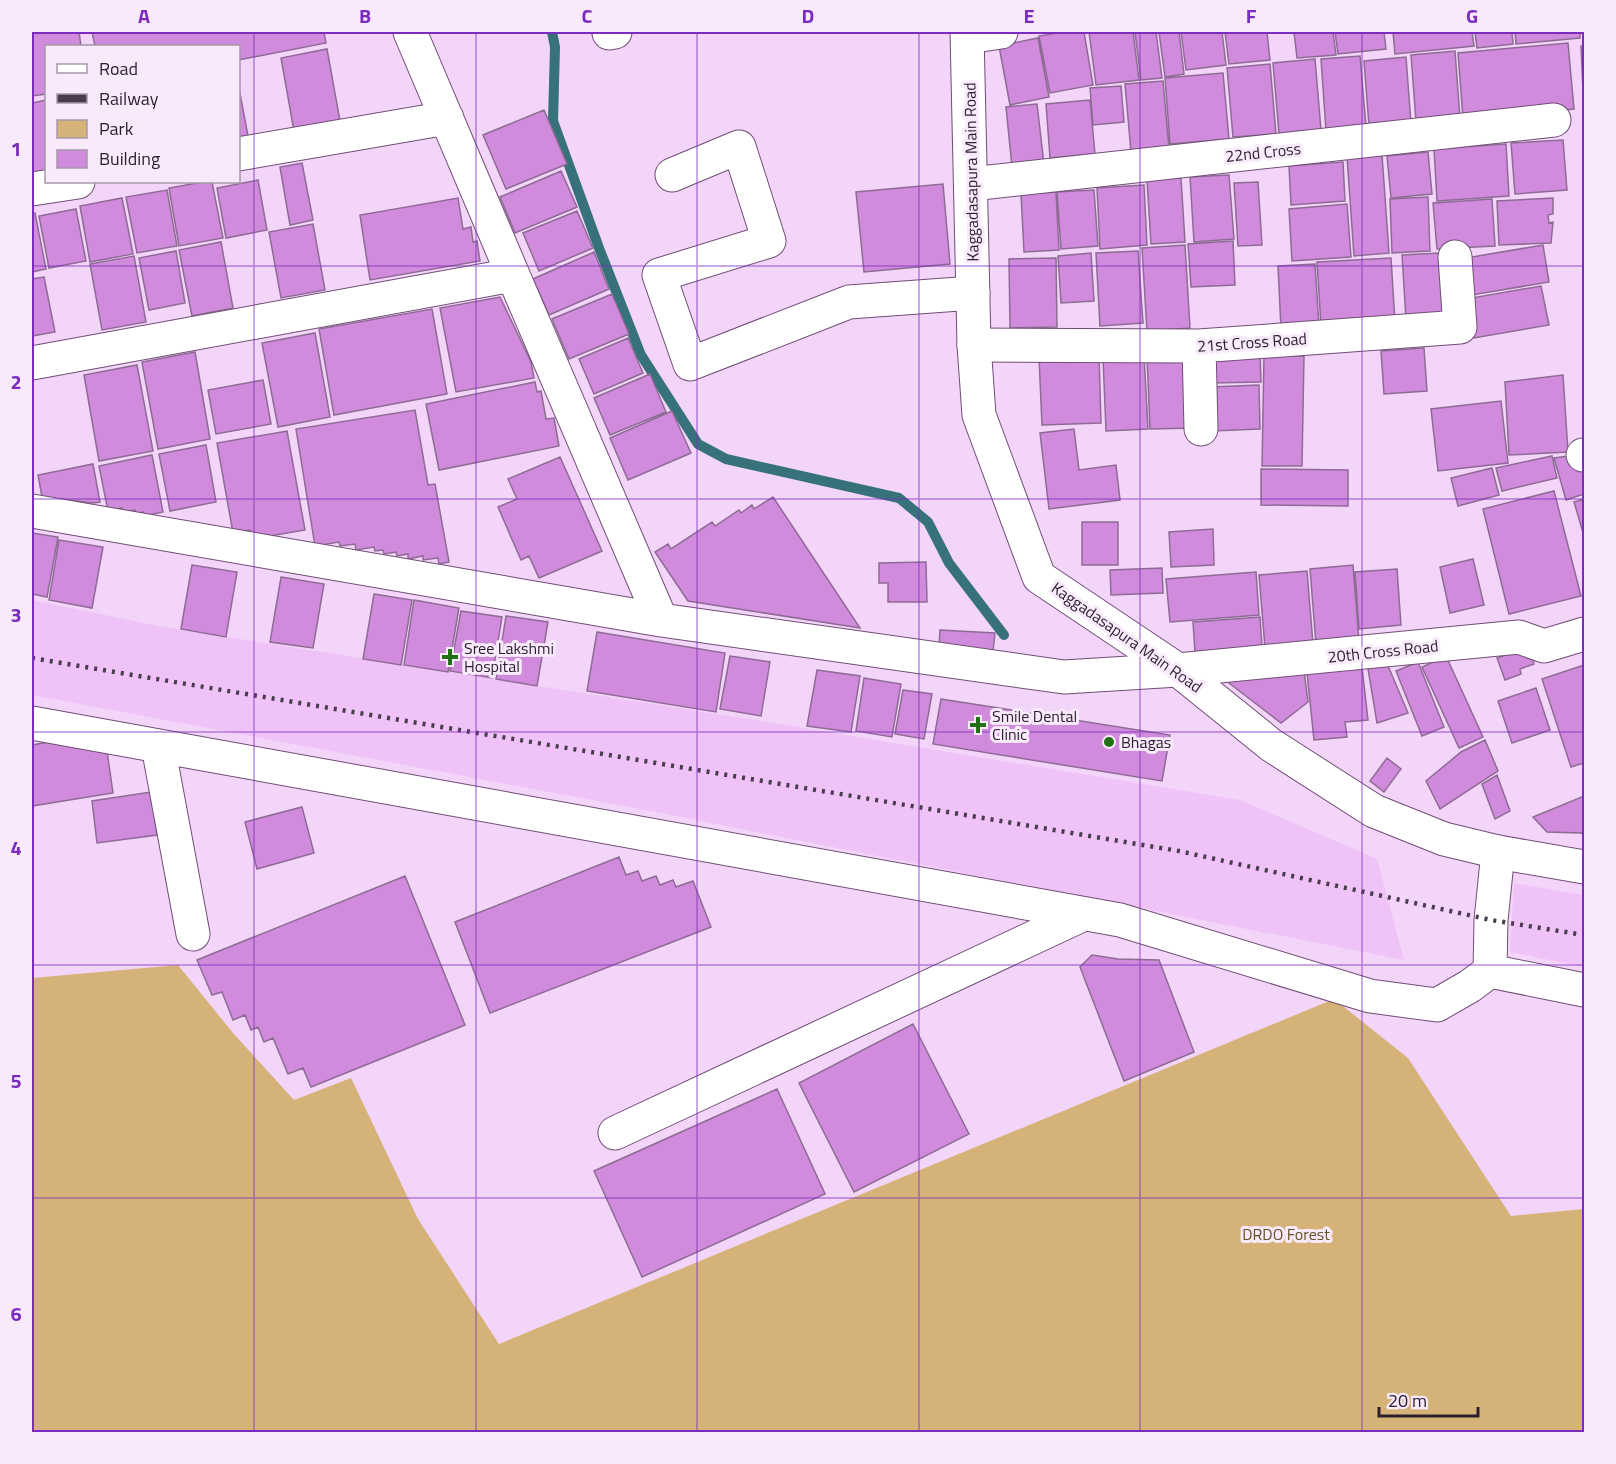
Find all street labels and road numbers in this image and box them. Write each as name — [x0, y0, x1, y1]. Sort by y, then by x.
street label: Kaggadasapura Main Road — [957, 82, 985, 262]
street label: 22nd Cross — [1224, 136, 1302, 168]
street label: 21st Cross Road — [1196, 326, 1308, 358]
street label: Kaggadasapura Main Road — [1047, 576, 1207, 698]
street label: 20th Cross Road — [1326, 633, 1440, 669]

